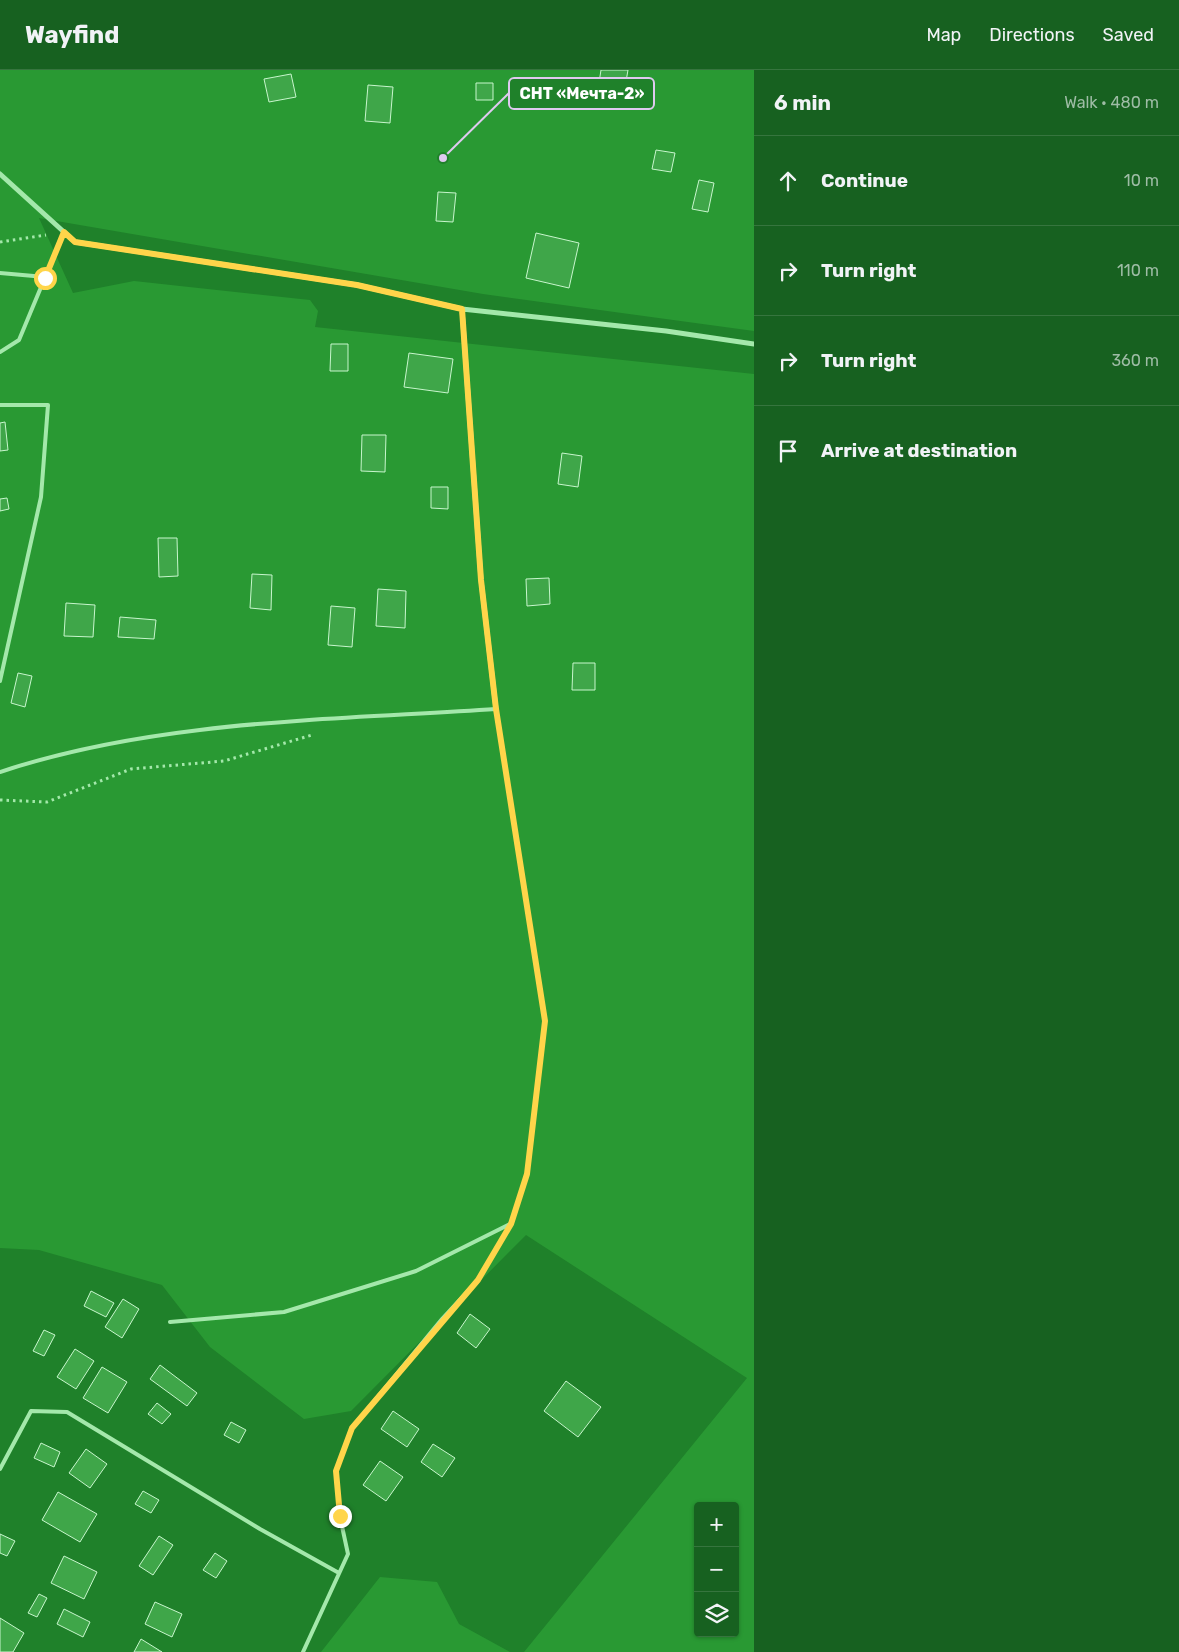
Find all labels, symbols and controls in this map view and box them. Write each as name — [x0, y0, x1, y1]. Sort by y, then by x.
text: Wayfind — [25, 21, 119, 49]
text: Map — [926, 24, 961, 46]
text: Directions — [989, 24, 1075, 46]
text: Saved — [1103, 24, 1154, 46]
callout: СНТ «Мечта-2» — [509, 78, 654, 109]
text: СНТ «Мечта-2» — [520, 84, 644, 103]
text: 6 min — [774, 90, 831, 115]
text: Walk · 480 m — [1064, 93, 1159, 112]
icon: ahead — [774, 167, 802, 195]
text: Continue — [821, 169, 908, 192]
text: 10 m — [1124, 171, 1159, 190]
icon: right — [774, 257, 802, 285]
text: Turn right — [821, 259, 916, 282]
text: 110 m — [1117, 261, 1159, 280]
route start — [34, 267, 57, 290]
icon: right — [774, 347, 802, 375]
text: Turn right — [821, 349, 916, 372]
text: 360 m — [1111, 351, 1159, 370]
icon: arrive — [774, 437, 802, 465]
text: Arrive at destination — [821, 439, 1017, 462]
map controls — [694, 1502, 739, 1637]
button: + — [694, 1502, 739, 1547]
route end — [329, 1505, 352, 1528]
button: − — [694, 1547, 739, 1592]
button: layers — [694, 1592, 739, 1637]

